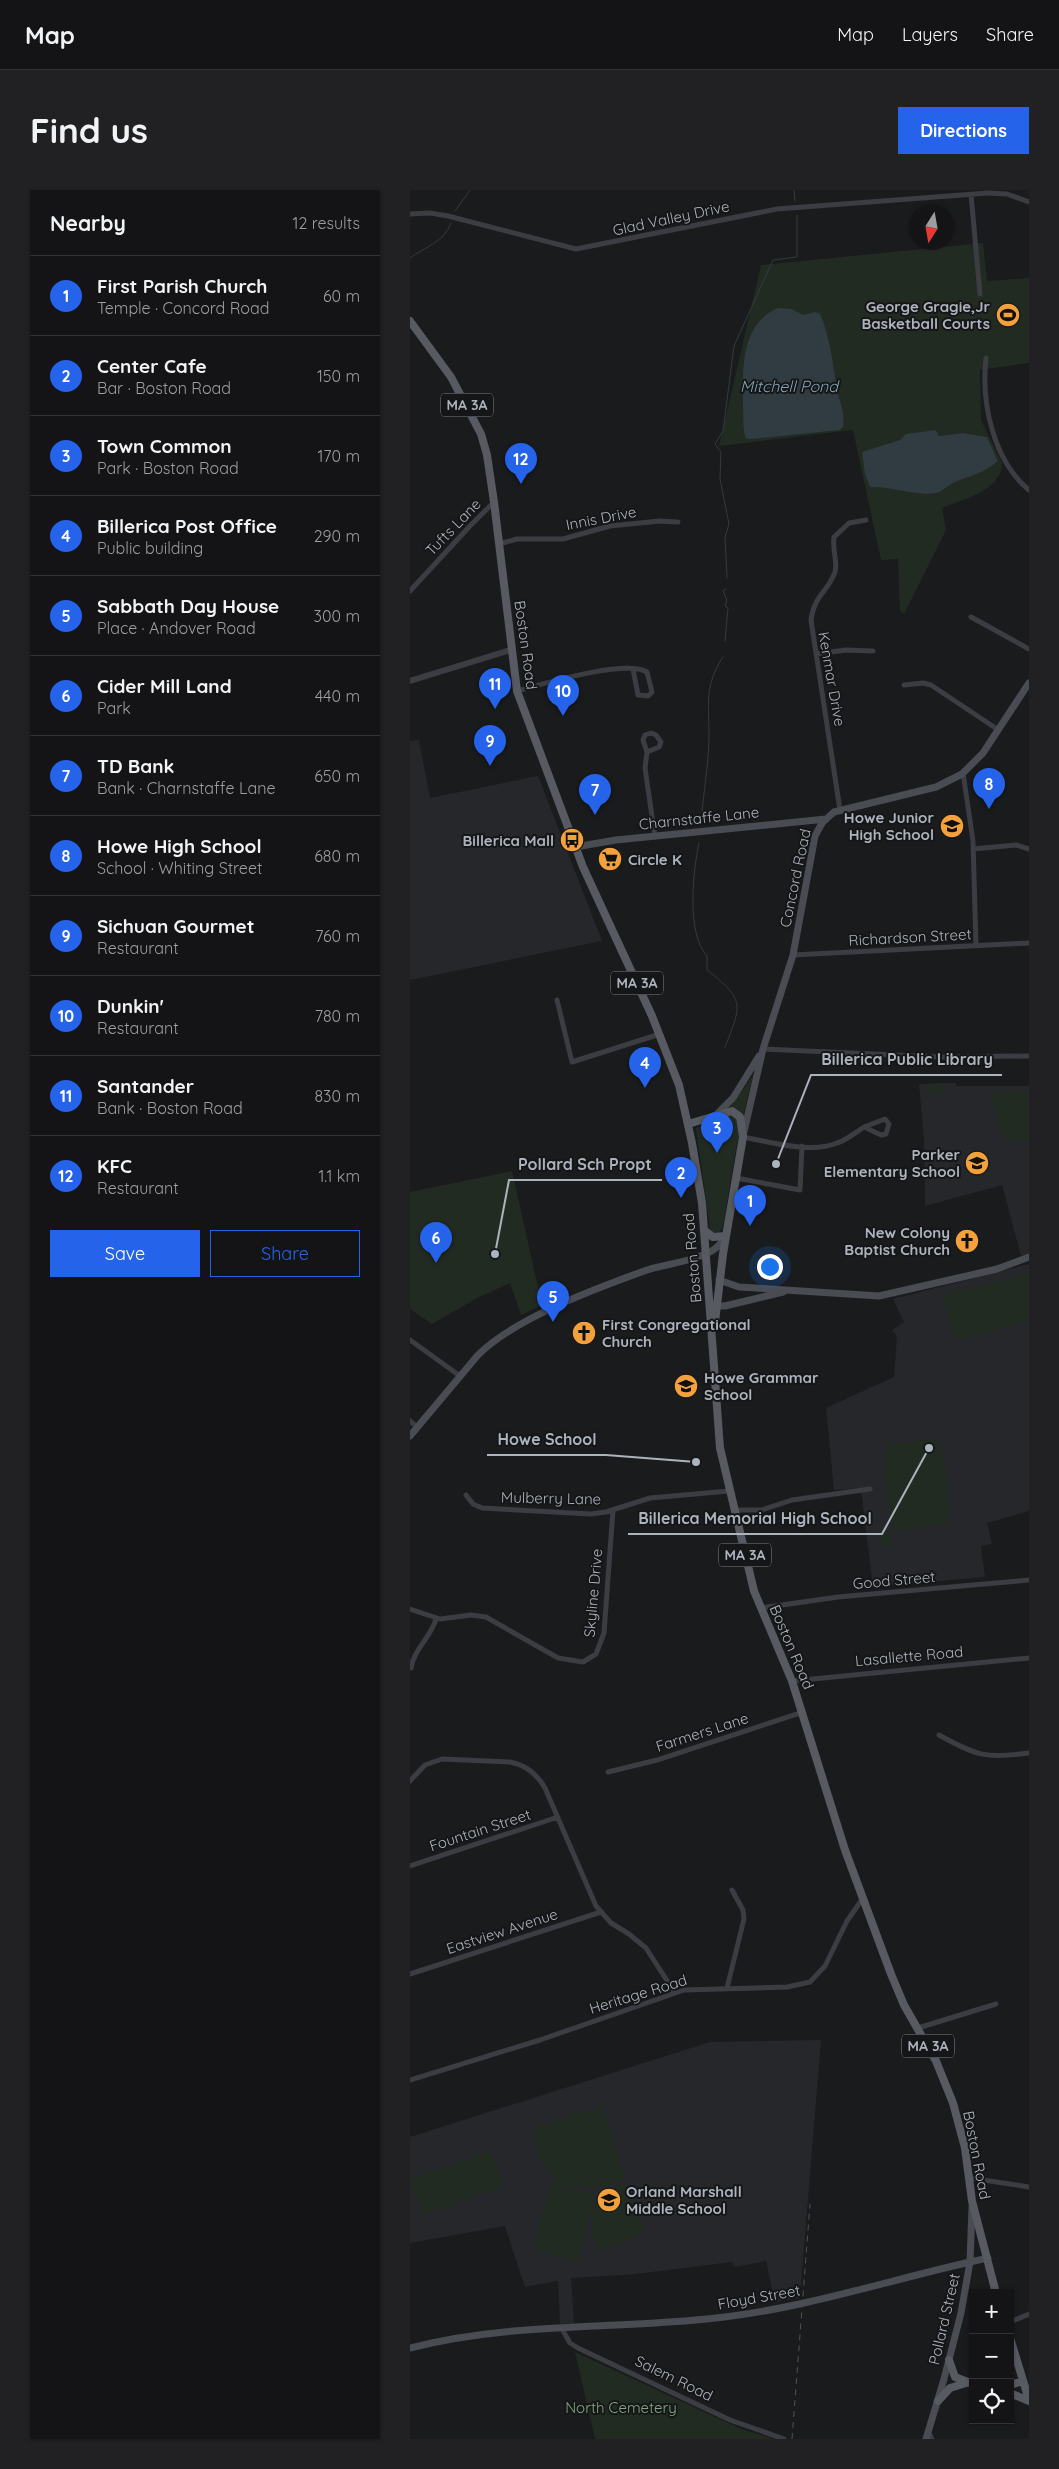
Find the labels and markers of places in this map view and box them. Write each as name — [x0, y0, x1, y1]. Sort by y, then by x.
place label: George Gragie,Jr Basketball Courts — [861, 297, 990, 333]
sports icon: George Gragie,Jr Basketball Courts — [995, 302, 1021, 328]
pin: 12 — [505, 443, 537, 484]
pin: 11 — [479, 668, 511, 709]
pin: 10 — [547, 675, 579, 716]
pin: 9 — [474, 725, 506, 766]
pin: 8 — [973, 768, 1005, 809]
pin: 7 — [579, 774, 611, 815]
place label: Howe Junior High School — [844, 808, 934, 844]
school or university icon: Howe Junior High School — [939, 813, 965, 839]
bus stop icon: Billerica Mall — [559, 827, 585, 853]
place label: Billerica Mall — [463, 831, 554, 850]
supermarket icon: Circle K — [597, 846, 623, 872]
place label: Circle K — [628, 850, 682, 869]
callout: Billerica Public Library — [811, 1044, 1002, 1075]
pin: 4 — [629, 1047, 661, 1088]
pin: 3 — [701, 1112, 733, 1153]
place label: Parker Elementary School — [824, 1145, 960, 1181]
callout: Pollard Sch Propt — [509, 1149, 662, 1180]
school or university icon: Parker Elementary School — [964, 1150, 990, 1176]
pin: 2 — [665, 1157, 697, 1198]
pin: 1 — [734, 1185, 766, 1226]
pin: 6 — [420, 1222, 452, 1263]
place label: New Colony Baptist Church — [844, 1223, 950, 1259]
church icon: New Colony Baptist Church — [954, 1228, 980, 1254]
pin: 5 — [537, 1281, 569, 1322]
place label: First Congregational Church — [602, 1315, 751, 1351]
church icon: First Congregational Church — [571, 1320, 597, 1346]
place label: Howe Grammar School — [704, 1368, 819, 1404]
school or university icon: Howe Grammar School — [673, 1373, 699, 1399]
callout: Howe School — [487, 1424, 606, 1455]
callout: Billerica Memorial High School — [628, 1503, 882, 1534]
place label: Orland Marshall Middle School — [626, 2182, 742, 2218]
school or university icon: Orland Marshall Middle School — [596, 2187, 622, 2213]

